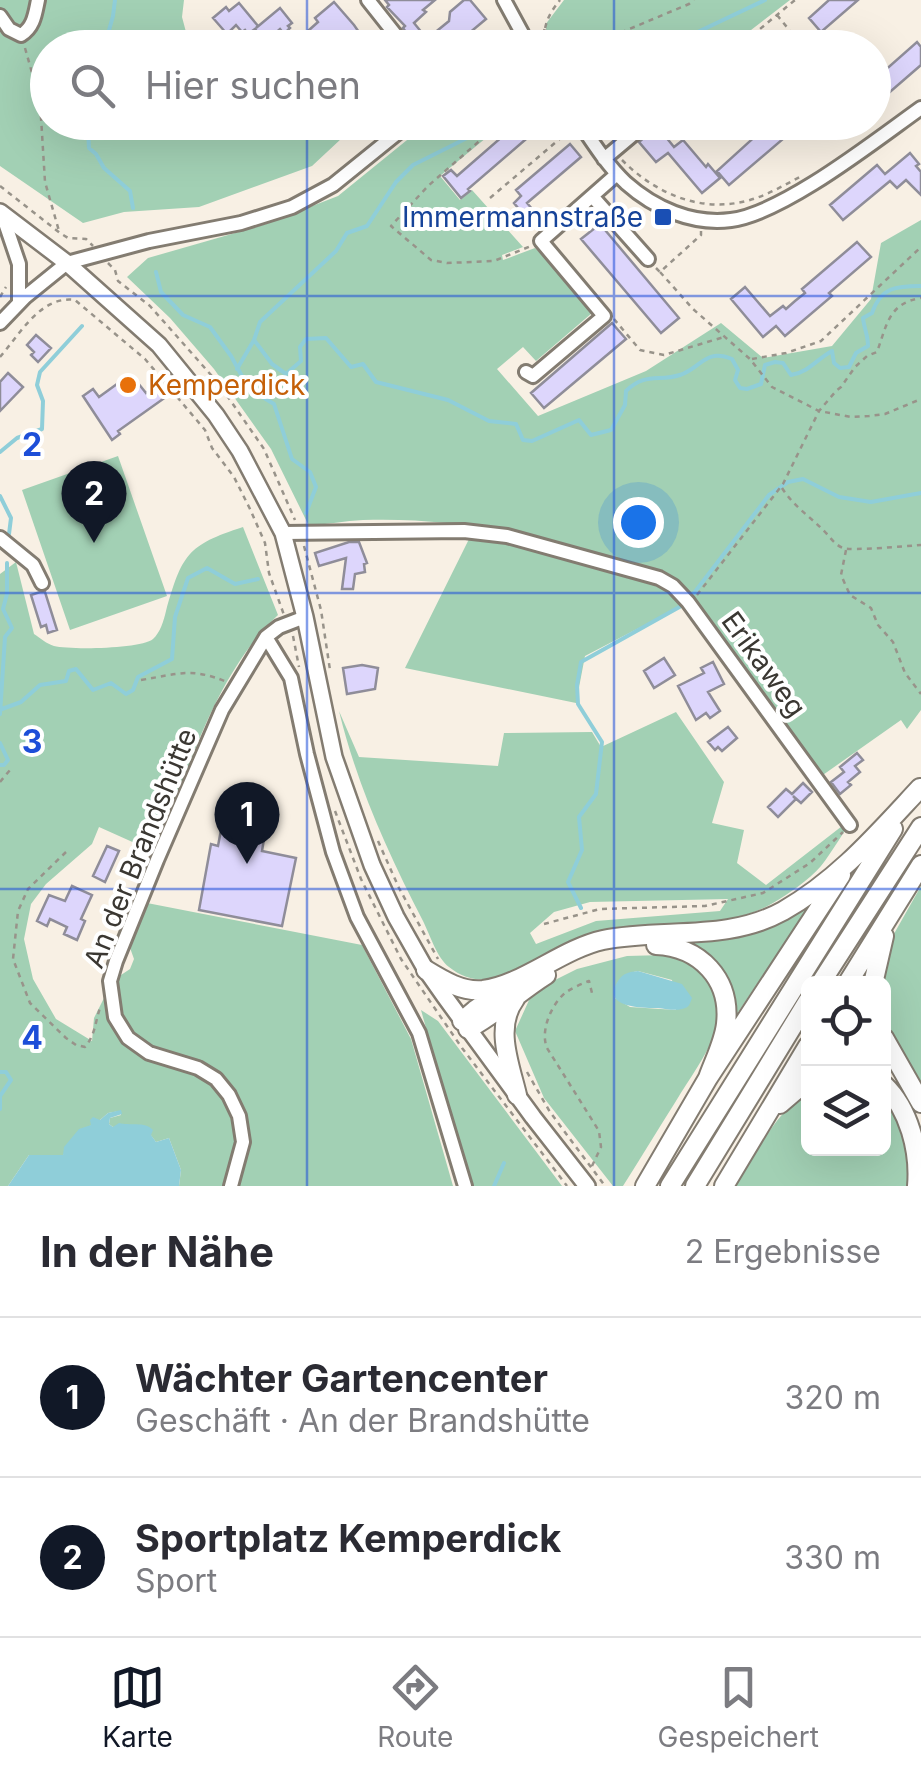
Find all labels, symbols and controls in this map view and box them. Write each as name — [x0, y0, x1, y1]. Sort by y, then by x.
search box — [30, 30, 891, 140]
icon: search — [65, 58, 120, 113]
text: Hier suchen — [145, 62, 361, 108]
place label: Immermannstraße — [402, 200, 643, 234]
marker: Immermannstraße — [652, 206, 674, 228]
place label: Kemperdick — [148, 368, 305, 402]
marker: Kemperdick — [117, 374, 139, 396]
text: 2 — [22, 425, 42, 464]
pin: 2 — [62, 460, 126, 543]
your location — [613, 497, 664, 548]
street label: Erikaweg — [715, 605, 813, 723]
text: 3 — [22, 722, 42, 761]
street label: An der Brandshütte — [76, 723, 204, 973]
pin: 1 — [214, 782, 280, 864]
map controls — [801, 976, 891, 1156]
button: locate — [801, 976, 891, 1066]
text: 4 — [21, 1018, 43, 1057]
button: layers — [801, 1066, 891, 1156]
text: In der Nähe — [40, 1226, 274, 1277]
text: 2 Ergebnisse — [685, 1232, 881, 1271]
text: Wächter Gartencenter — [135, 1355, 548, 1401]
text: 1 — [66, 1378, 79, 1417]
text: 320 m — [785, 1378, 881, 1417]
text: Geschäft · An der Brandshütte — [135, 1401, 590, 1440]
text: Sportplatz Kemperdick — [135, 1515, 561, 1561]
text: 2 — [62, 1538, 83, 1577]
text: 330 m — [784, 1538, 881, 1577]
text: Sport — [135, 1561, 217, 1600]
tab: Karte — [102, 1660, 173, 1754]
tab: Route — [377, 1660, 453, 1754]
tab: Gespeichert — [658, 1660, 819, 1754]

